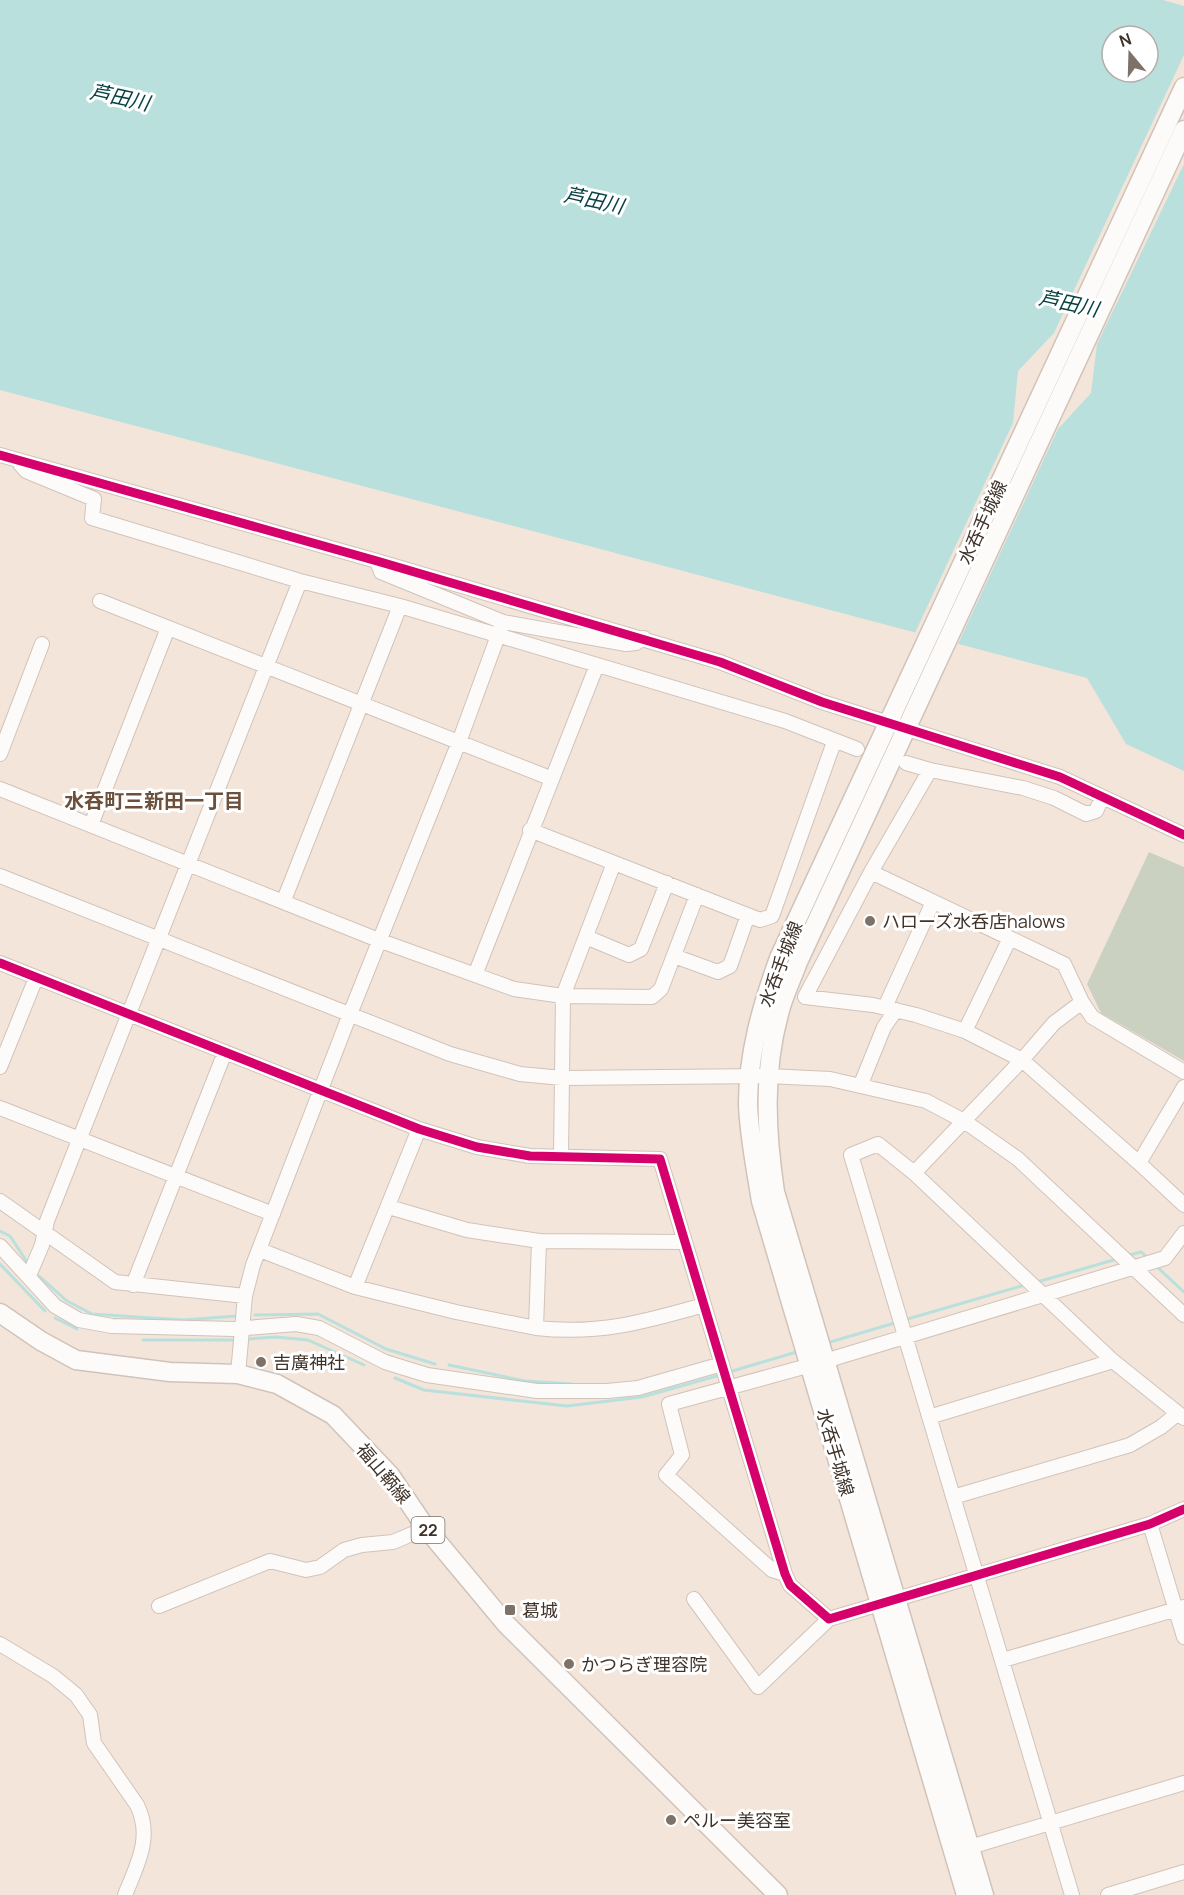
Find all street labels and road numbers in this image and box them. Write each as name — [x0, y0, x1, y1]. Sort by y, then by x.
street label: 水呑手城線 — [952, 476, 1012, 568]
street label: 水呑手城線 — [753, 918, 807, 1010]
street label: 水呑手城線 — [812, 1405, 860, 1499]
street label: 福山鞆線 — [352, 1438, 416, 1508]
road number: 22 — [412, 1517, 444, 1543]

